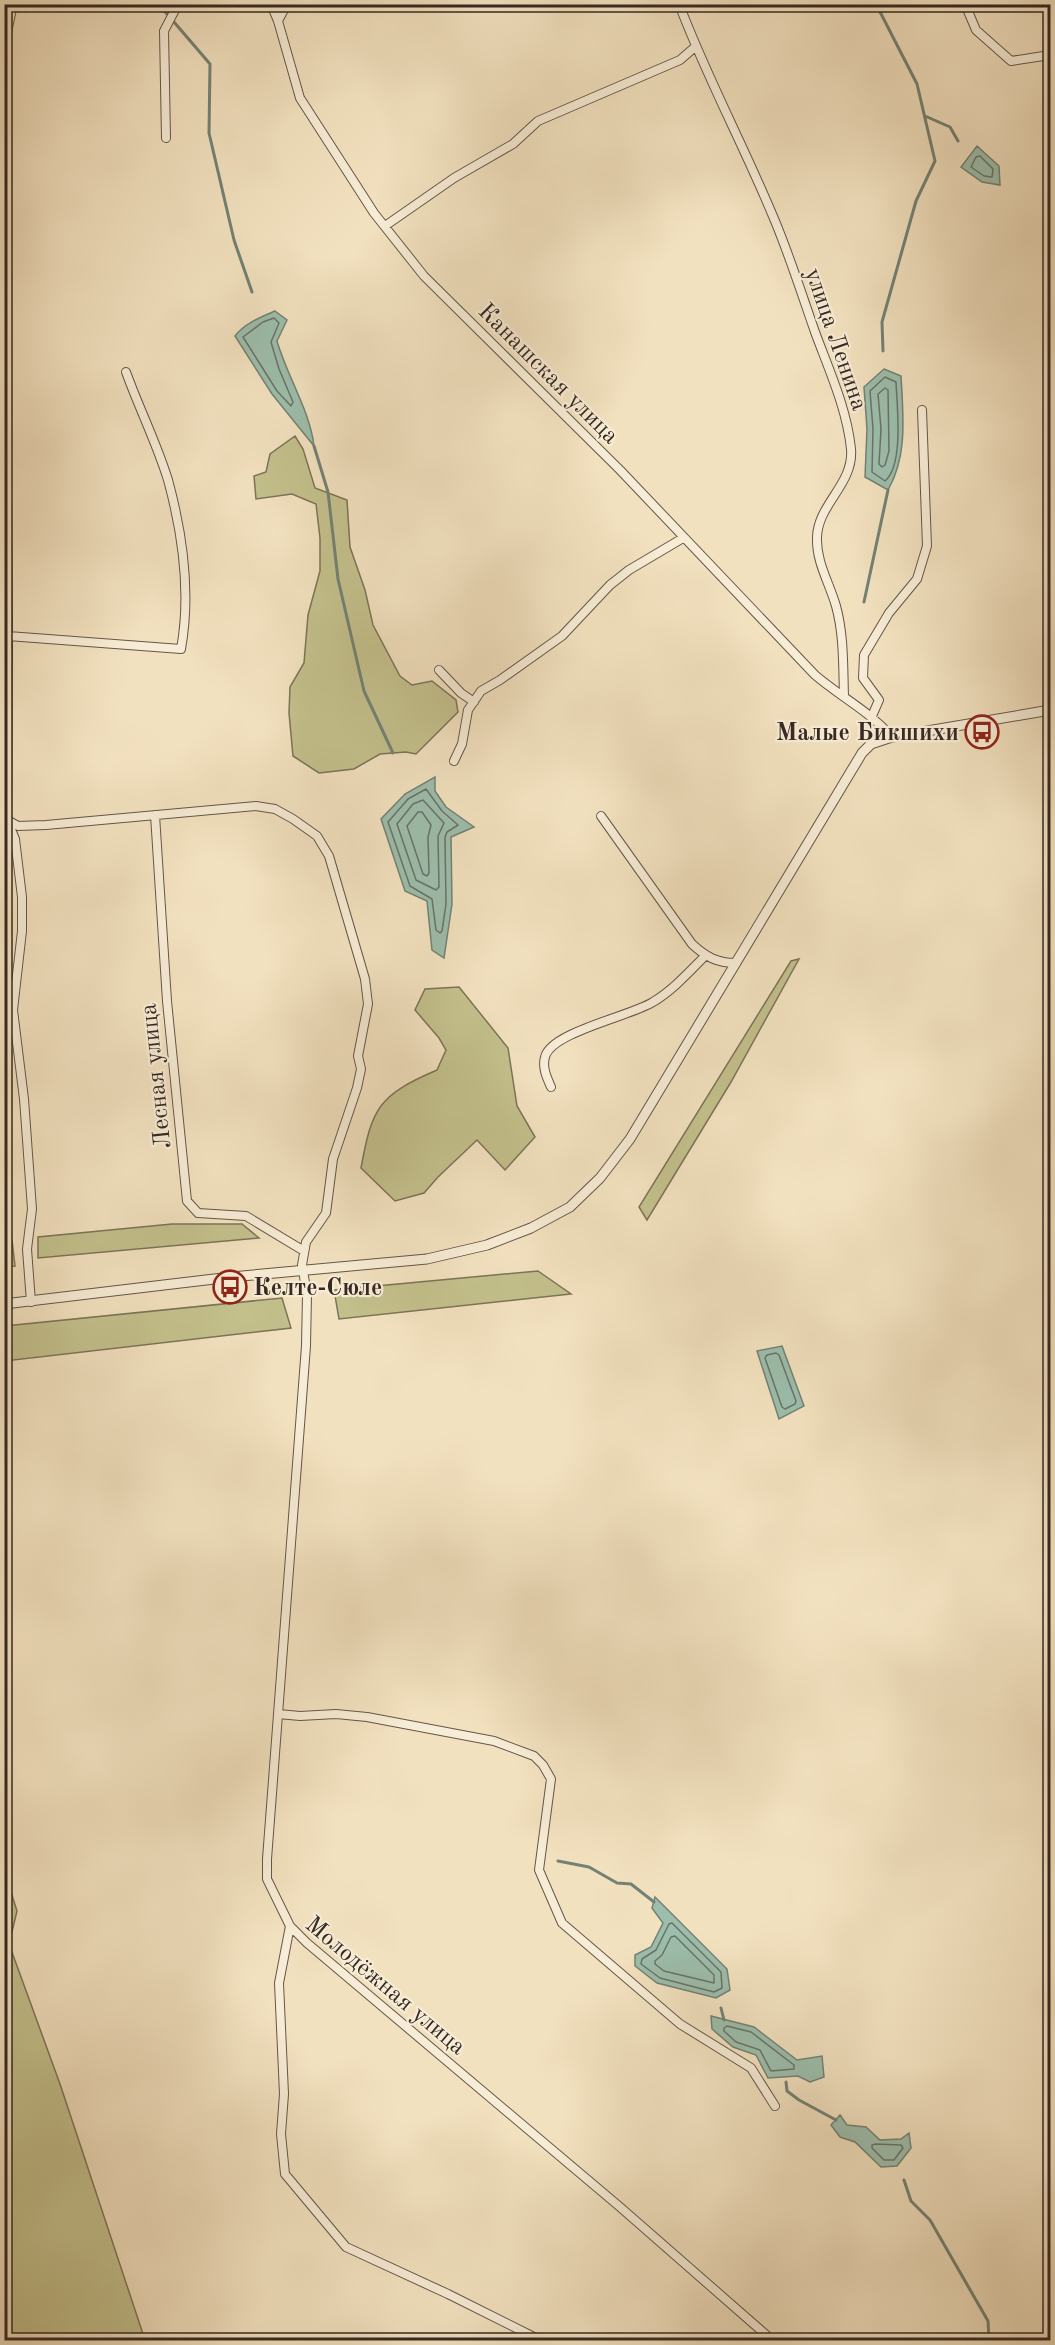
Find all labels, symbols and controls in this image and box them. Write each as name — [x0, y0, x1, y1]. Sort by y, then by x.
street label: улица Ленина — [800, 265, 871, 414]
street label: Канашская улица — [473, 300, 622, 449]
bus stop icon: Малые Бикшихи — [964, 714, 1000, 750]
place label: Малые Бикшихи — [776, 722, 959, 746]
street label: Лесная улица — [137, 1002, 177, 1150]
bus stop icon: Келте-Сюле — [212, 1269, 248, 1305]
place label: Келте-Сюле — [253, 1277, 382, 1301]
street label: Молодёжная улица — [300, 1913, 470, 2060]

